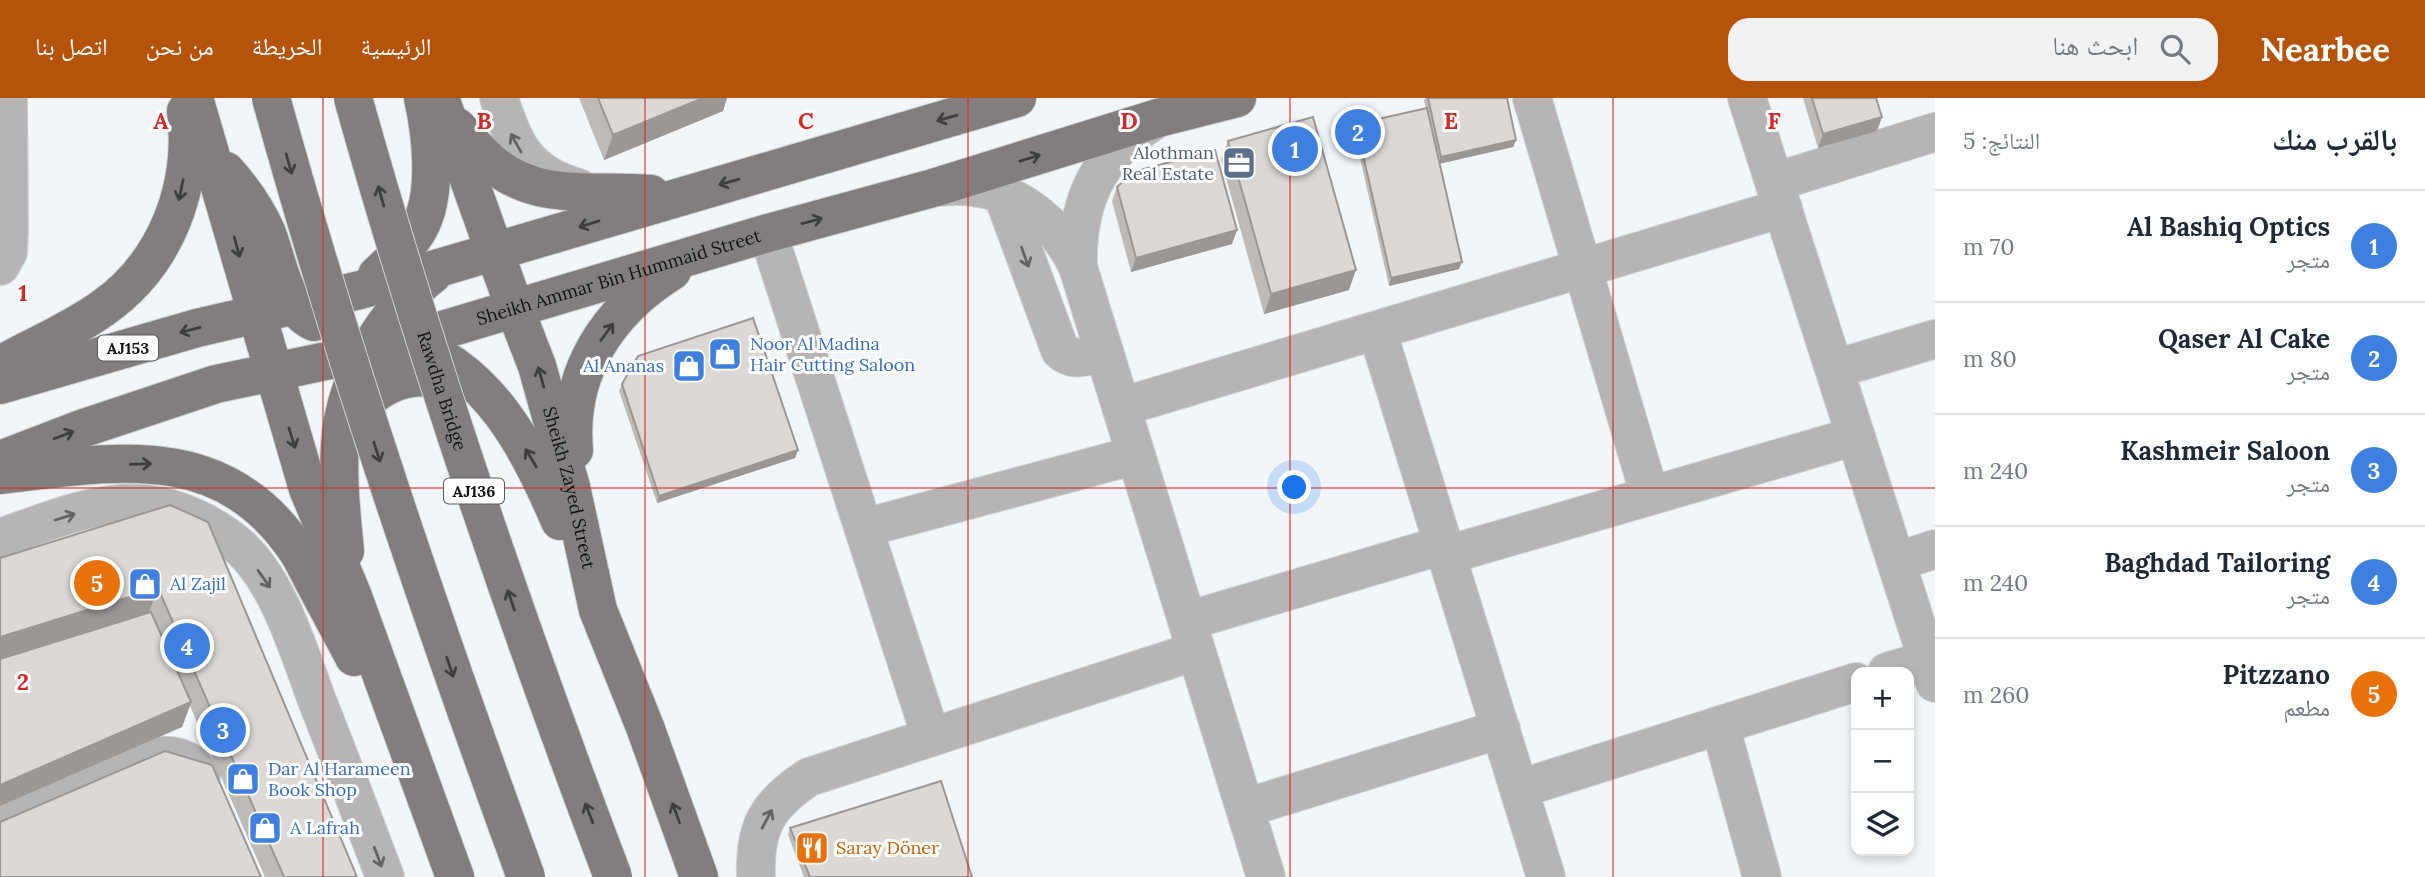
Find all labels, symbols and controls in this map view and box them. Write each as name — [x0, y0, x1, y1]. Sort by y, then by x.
search box — [1728, 18, 2218, 81]
text: Nearbee — [2260, 28, 2390, 70]
text: ابحث هنا — [2052, 29, 2138, 62]
icon: search — [2156, 30, 2194, 68]
text: اتصل بنا — [35, 31, 108, 62]
text: من نحن — [146, 31, 214, 62]
text: الخريطة — [252, 31, 322, 62]
text: الرئيسية — [360, 31, 432, 62]
text: A — [153, 106, 169, 135]
text: B — [476, 106, 492, 135]
text: C — [798, 106, 814, 135]
text: D — [1120, 106, 1138, 135]
pin: 2 — [1335, 106, 1381, 158]
text: E — [1444, 106, 1458, 135]
text: F — [1767, 106, 1781, 135]
one-way arrow — [937, 113, 959, 126]
text: بالقرب منك — [2272, 120, 2397, 158]
pin: 1 — [1272, 123, 1318, 175]
text: النتائج: 5 — [1963, 126, 2040, 155]
one-way arrow — [509, 133, 523, 153]
place label: Alothman Real Estate — [1122, 141, 1214, 185]
office icon: Alothman Real Estate — [1220, 144, 1258, 182]
one-way arrow — [1019, 150, 1041, 163]
one-way arrow — [284, 152, 297, 174]
one-way arrow — [718, 176, 740, 189]
one-way arrow — [174, 178, 188, 201]
one-way arrow — [374, 186, 387, 208]
text: Al Bashiq Optics — [2127, 210, 2330, 243]
one-way arrow — [800, 214, 822, 227]
one-way arrow — [578, 218, 600, 231]
street label: Sheikh Ammar Bin Hummaid Street — [474, 224, 764, 330]
text: 70 m — [1963, 232, 2015, 261]
text: 1 — [2369, 232, 2379, 261]
one-way arrow — [232, 235, 245, 257]
text: متجر — [2287, 245, 2330, 274]
one-way arrow — [1020, 246, 1032, 268]
text: 1 — [18, 278, 28, 307]
text: Qaser Al Cake — [2158, 322, 2330, 355]
one-way arrow — [599, 323, 614, 342]
one-way arrow — [179, 324, 201, 337]
street label: Rawdha Bridge — [412, 328, 472, 454]
place label: Noor Al Madina Hair Cutting Saloon — [750, 332, 915, 376]
shop icon: Noor Al Madina Hair Cutting Saloon — [706, 335, 744, 373]
road number: AJ153 — [98, 336, 158, 360]
text: 80 m — [1963, 344, 2017, 373]
text: 2 — [2368, 344, 2380, 373]
shop icon: Al Ananas — [670, 347, 708, 385]
place label: Al Ananas — [582, 354, 664, 377]
text: متجر — [2287, 357, 2330, 386]
one-way arrow — [533, 366, 546, 388]
street label: Sheikh Zayed Street — [538, 404, 601, 571]
one-way arrow — [287, 427, 300, 449]
one-way arrow — [52, 428, 74, 440]
text: Kashmeir Saloon — [2120, 434, 2330, 467]
one-way arrow — [372, 440, 385, 462]
one-way arrow — [524, 448, 538, 468]
text: 240 m — [1963, 456, 2028, 485]
text: 3 — [2368, 456, 2380, 485]
one-way arrow — [129, 457, 152, 470]
text: متجر — [2287, 469, 2330, 498]
your location — [1277, 470, 1311, 504]
road number: AJ136 — [444, 478, 504, 504]
one-way arrow — [54, 509, 76, 522]
text: Baghdad Tailoring — [2104, 546, 2330, 579]
pin: 5 — [74, 557, 120, 609]
shop icon: Al Zajil — [126, 565, 164, 603]
text: 240 m — [1963, 568, 2028, 597]
text: 4 — [2368, 568, 2380, 597]
one-way arrow — [257, 569, 271, 588]
place label: Al Zajil — [169, 572, 226, 595]
text: متجر — [2287, 581, 2330, 610]
one-way arrow — [504, 589, 516, 611]
pin: 4 — [164, 620, 210, 672]
one-way arrow — [445, 656, 457, 678]
text: Pitzzano — [2223, 658, 2330, 691]
text: 2 — [17, 667, 29, 696]
map controls — [1851, 667, 1914, 856]
button: + — [1851, 667, 1914, 730]
text: 260 m — [1963, 680, 2030, 709]
text: 5 — [2368, 680, 2380, 709]
text: مطعم — [2283, 693, 2330, 722]
pin: 3 — [200, 704, 246, 756]
button: − — [1851, 730, 1914, 793]
place label: Dar Al Harameen Book Shop — [268, 757, 411, 801]
shop icon: Dar Al Harameen Book Shop — [224, 760, 262, 798]
button: layers — [1851, 793, 1914, 856]
one-way arrow — [669, 802, 681, 824]
one-way arrow — [582, 803, 594, 825]
shop icon: A Lafrah — [246, 809, 284, 847]
one-way arrow — [760, 809, 774, 829]
place label: A Lafrah — [289, 816, 360, 839]
restaurant icon: Saray Döner — [793, 829, 831, 867]
place label: Saray Döner — [836, 836, 939, 859]
one-way arrow — [372, 846, 385, 868]

